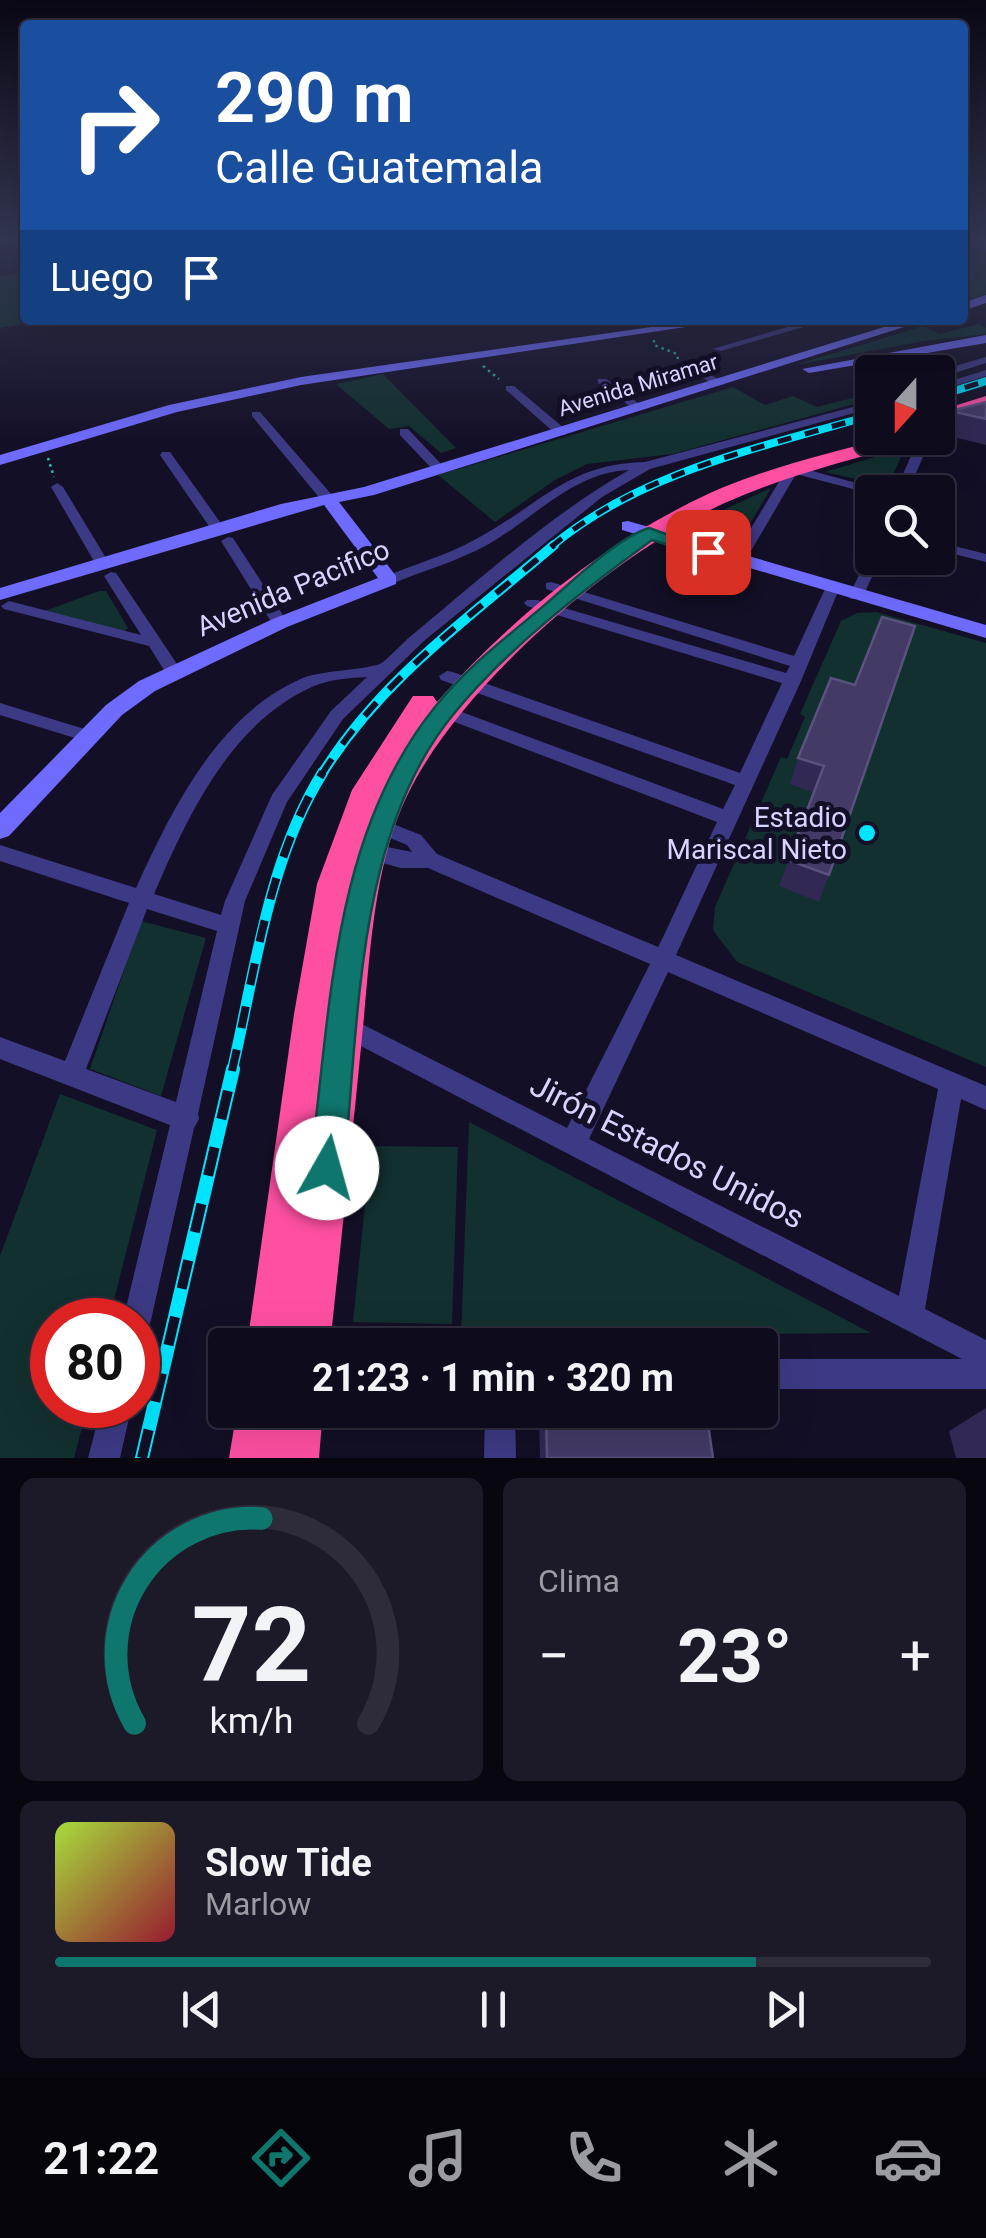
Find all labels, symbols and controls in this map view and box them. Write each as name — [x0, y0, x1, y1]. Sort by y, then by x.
text: 290 m — [215, 57, 414, 139]
icon: right — [50, 60, 180, 190]
text: Calle Guatemala — [215, 141, 544, 194]
icon: arrive — [174, 250, 229, 305]
text: Luego — [50, 256, 154, 300]
street label: Avenida Miramar — [555, 349, 721, 421]
north arrow — [855, 355, 955, 455]
map controls — [855, 355, 955, 575]
button: search — [855, 475, 955, 575]
pin — [666, 510, 751, 595]
icon: arrive — [681, 525, 736, 580]
street label: Avenida Pacifico — [192, 532, 394, 644]
place label: Estadio Mariscal Nieto — [666, 801, 847, 866]
marker: Estadio Mariscal Nieto — [856, 822, 878, 844]
street label: Jirón Estados Unidos — [524, 1065, 810, 1237]
position arrow — [275, 1116, 379, 1220]
speed limit sign: 80 — [30, 1298, 160, 1428]
text: 21:23 · 1 min · 320 m — [312, 1356, 674, 1400]
text: Clima — [538, 1562, 620, 1600]
text: 72 — [192, 1585, 311, 1706]
text: 23° — [677, 1612, 792, 1700]
text: − — [538, 1624, 569, 1688]
text: + — [900, 1624, 931, 1688]
text: km/h — [210, 1700, 293, 1742]
text: Slow Tide — [205, 1841, 372, 1885]
text: Marlow — [205, 1885, 311, 1923]
icon: previous — [174, 1982, 229, 2037]
icon: pause — [466, 1982, 521, 2037]
icon: next — [758, 1982, 813, 2037]
icon: directions — [246, 2123, 316, 2193]
icon: music — [403, 2123, 473, 2193]
icon: phone — [559, 2123, 629, 2193]
icon: climate — [716, 2123, 786, 2193]
icon: car — [873, 2123, 943, 2193]
text: 21:22 — [43, 2132, 159, 2185]

